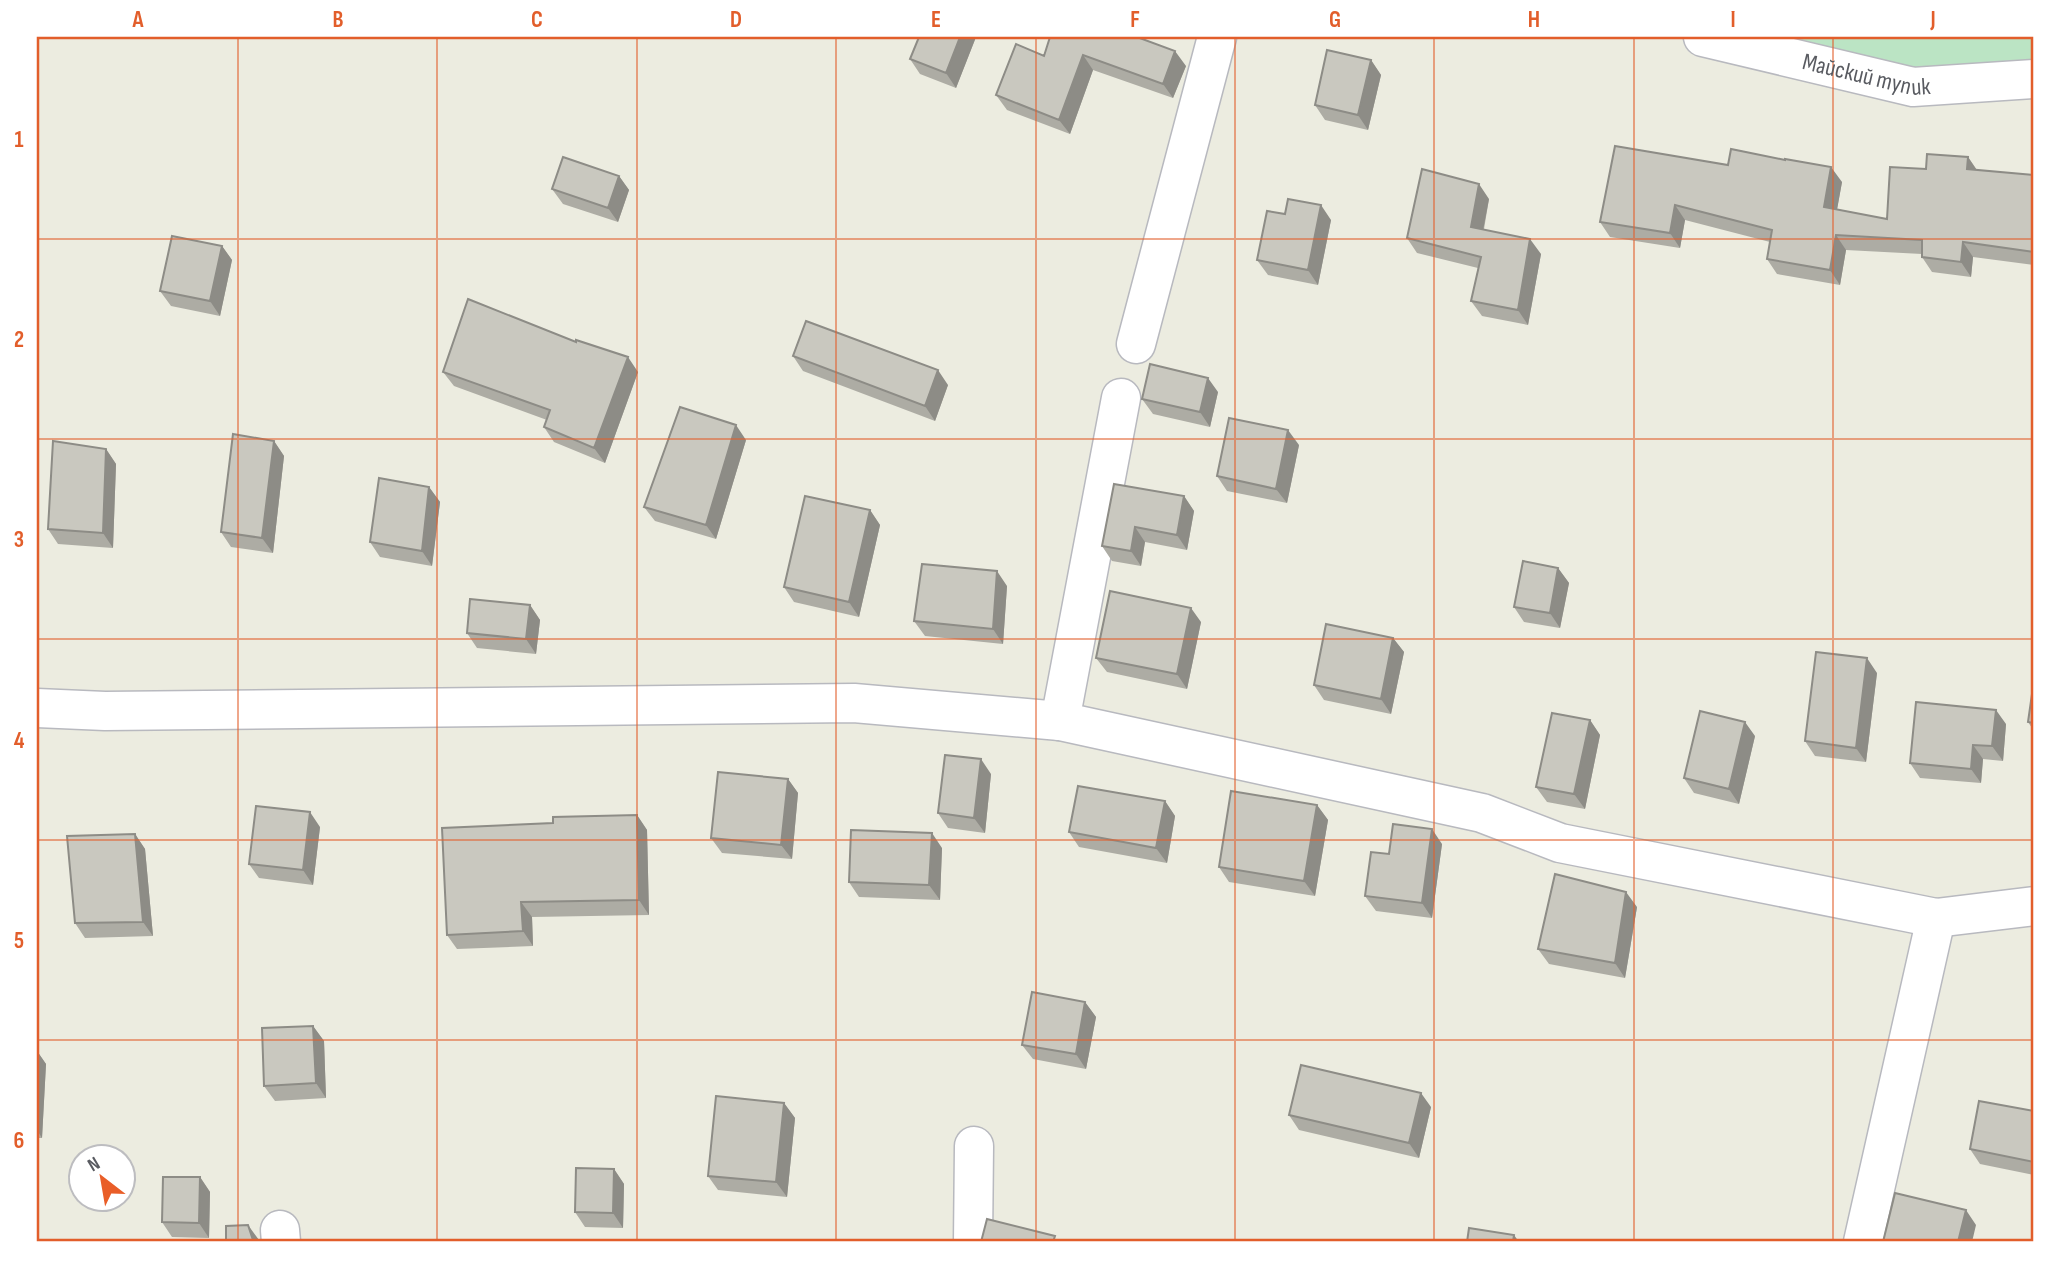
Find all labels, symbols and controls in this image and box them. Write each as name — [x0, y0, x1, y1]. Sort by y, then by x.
text: A — [132, 6, 145, 34]
text: B — [333, 6, 344, 34]
text: C — [531, 6, 543, 34]
text: D — [730, 6, 742, 34]
text: E — [931, 6, 941, 34]
text: F — [1130, 6, 1140, 34]
text: G — [1329, 6, 1341, 34]
text: H — [1528, 6, 1540, 34]
text: I — [1730, 6, 1736, 34]
text: J — [1929, 6, 1936, 34]
street label: Майский тупик — [1800, 47, 1932, 102]
text: 1 — [14, 126, 24, 154]
text: 2 — [14, 326, 24, 354]
text: 3 — [14, 526, 24, 554]
text: 4 — [14, 727, 25, 755]
text: 5 — [14, 927, 24, 955]
text: 6 — [14, 1127, 24, 1155]
north arrow — [66, 1142, 136, 1212]
text: N — [84, 1152, 104, 1177]

